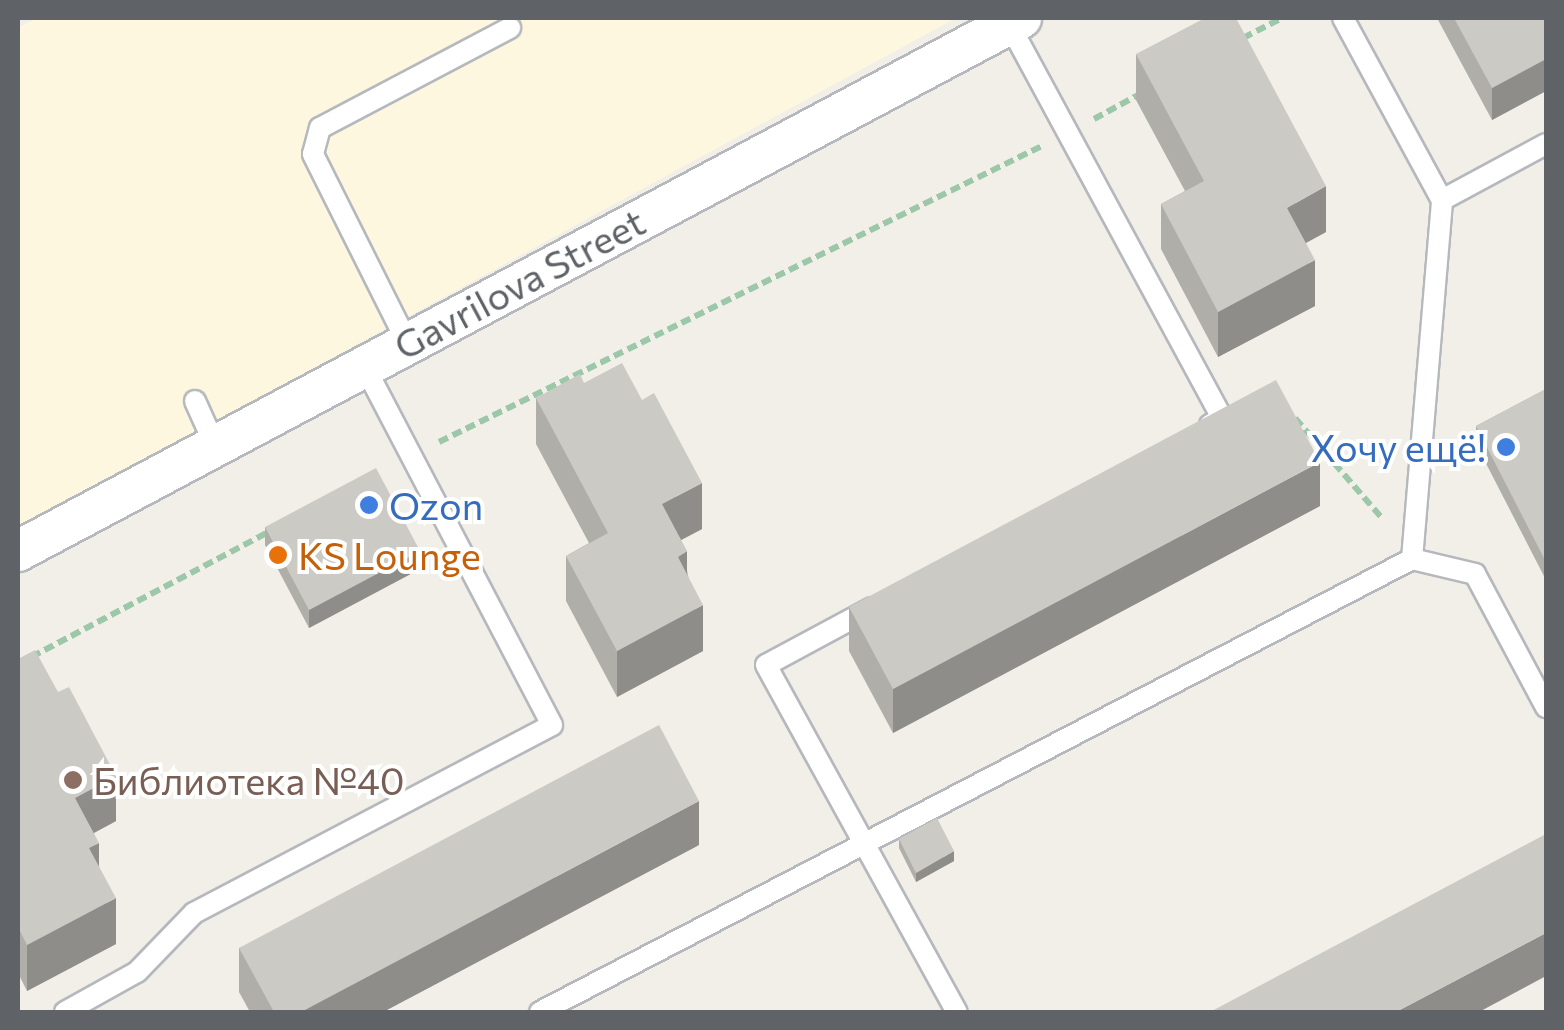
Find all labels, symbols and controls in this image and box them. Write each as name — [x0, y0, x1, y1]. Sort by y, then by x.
street label: Gavrilova Street — [386, 198, 652, 368]
place label: Хочу ещё! — [1311, 424, 1486, 470]
marker: Хочу ещё! — [1495, 436, 1517, 458]
place label: Ozon — [389, 482, 483, 528]
marker: Ozon — [358, 494, 380, 516]
place label: KS Lounge — [298, 532, 481, 578]
marker: KS Lounge — [267, 544, 289, 566]
place label: Библиотека №40 — [93, 757, 405, 803]
marker: Библиотека №40 — [62, 769, 84, 791]

